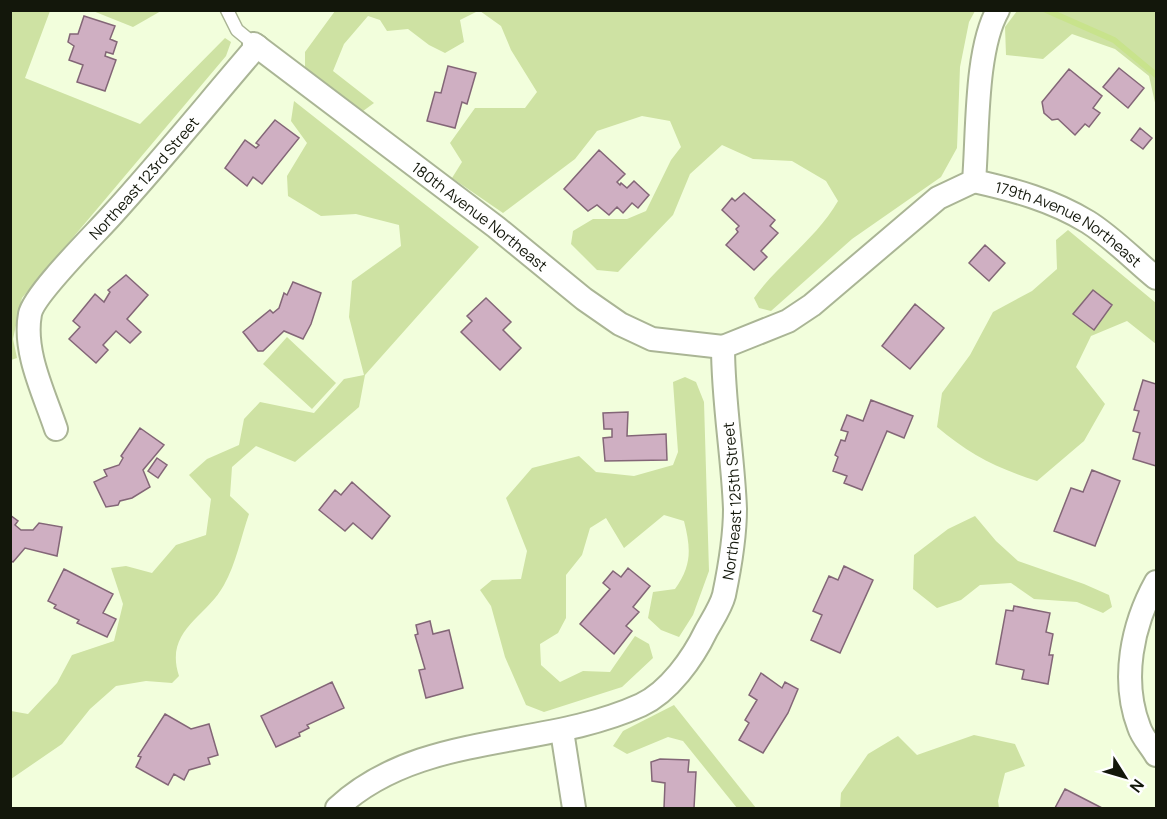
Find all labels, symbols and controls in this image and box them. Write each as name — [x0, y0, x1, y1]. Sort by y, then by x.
street label: Northeast 123rd Street — [84, 112, 203, 244]
street label: 180th Avenue Northeast — [408, 157, 552, 276]
street label: 179th Avenue Northeast — [993, 176, 1146, 271]
street label: Northeast 125th Street — [717, 421, 746, 582]
north arrow — [1095, 747, 1155, 807]
text: N — [1125, 775, 1149, 797]

